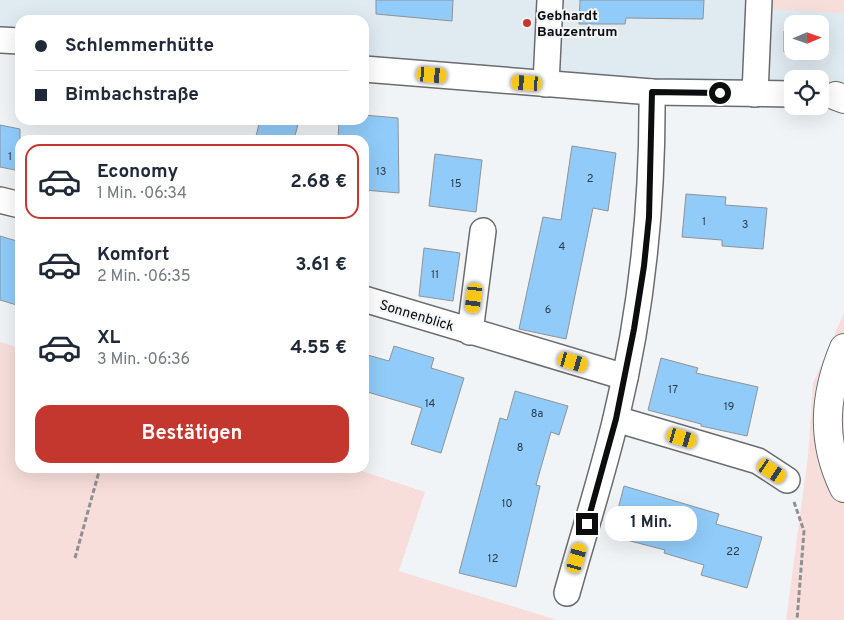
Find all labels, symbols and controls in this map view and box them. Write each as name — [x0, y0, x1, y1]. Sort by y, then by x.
place label: Gebhardt Bauzentrum — [537, 8, 618, 41]
north arrow — [784, 15, 829, 60]
map controls — [784, 15, 829, 115]
marker: Gebhardt Bauzentrum — [521, 17, 533, 29]
text: Schlemmerhütte — [65, 34, 214, 58]
car — [416, 66, 447, 84]
button: locate — [784, 70, 829, 115]
car — [511, 74, 542, 92]
route start — [709, 82, 731, 104]
text: Bimbachstraße — [65, 83, 199, 107]
house number: 1 — [8, 150, 12, 164]
icon: car — [37, 159, 82, 204]
text: Economy — [97, 160, 178, 184]
house number: 13 — [376, 165, 386, 179]
text: 2.68 € — [290, 170, 347, 194]
house number: 2 — [587, 172, 593, 186]
house number: 15 — [451, 177, 462, 191]
text: 1 Min. · 06:34 — [97, 184, 187, 204]
house number: 1 — [702, 215, 706, 229]
house number: 3 — [742, 218, 748, 232]
house number: 4 — [559, 240, 566, 254]
icon: car — [37, 242, 82, 287]
text: Komfort — [97, 243, 169, 267]
text: 3.61 € — [295, 253, 347, 277]
text: 2 Min. · 06:35 — [97, 267, 191, 287]
house number: 11 — [431, 268, 439, 282]
car — [464, 282, 483, 314]
street label: Sonnenblick — [377, 297, 456, 336]
house number: 6 — [545, 303, 551, 317]
icon: car — [37, 325, 82, 370]
text: XL — [97, 326, 120, 350]
text: 4.55 € — [290, 336, 347, 360]
text: 3 Min. · 06:36 — [97, 350, 190, 370]
car — [556, 351, 589, 373]
house number: 17 — [668, 383, 678, 397]
house number: 14 — [425, 397, 436, 411]
house number: 19 — [724, 400, 734, 414]
button: Bestätigen — [35, 405, 349, 463]
house number: 8a — [531, 407, 544, 421]
car — [665, 427, 698, 449]
house number: 8 — [517, 441, 523, 455]
car — [755, 456, 788, 486]
house number: 10 — [501, 497, 513, 511]
callout: 1 Min. — [604, 506, 697, 542]
route end — [576, 513, 598, 535]
text: 1 Min. — [630, 513, 672, 533]
car — [565, 542, 588, 574]
house number: 22 — [726, 545, 740, 559]
house number: 12 — [488, 552, 498, 566]

